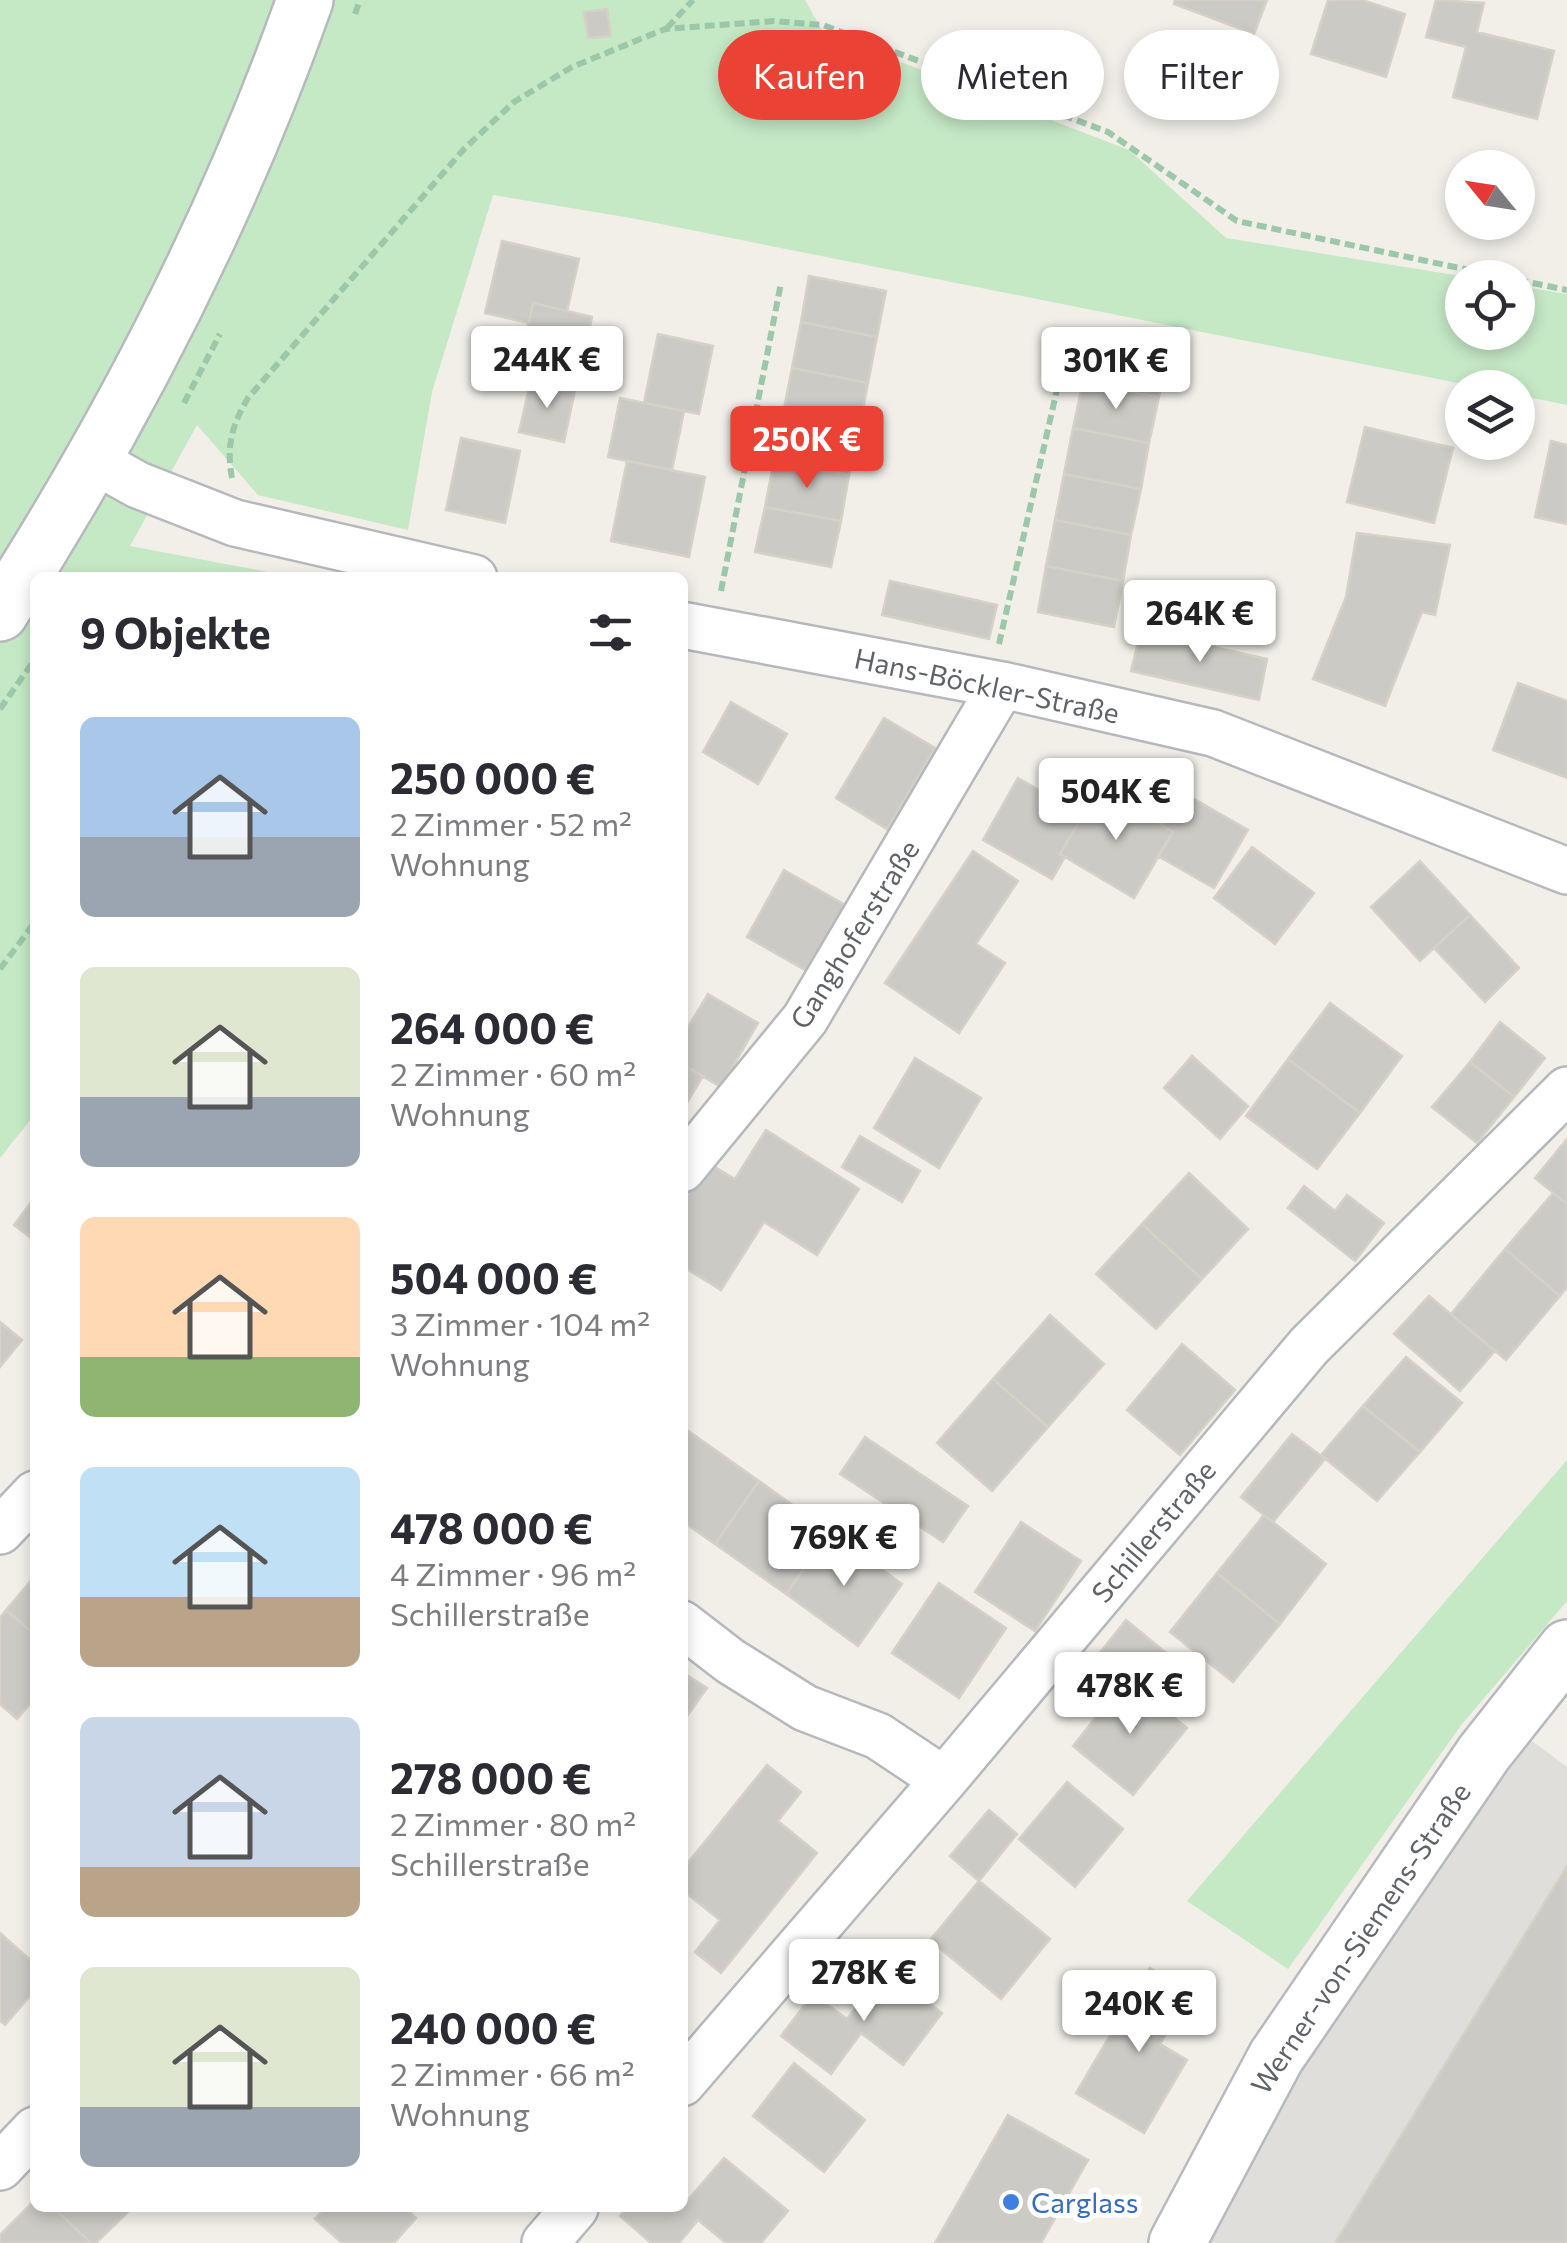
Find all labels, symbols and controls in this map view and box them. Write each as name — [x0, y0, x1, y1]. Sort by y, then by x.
chip: Kaufen — [718, 30, 901, 120]
chip: Mieten — [921, 30, 1104, 120]
chip: Filter — [1124, 30, 1279, 120]
north arrow — [1445, 150, 1535, 240]
map controls — [1445, 150, 1535, 460]
button: locate — [1445, 260, 1535, 350]
pin: 244K € — [466, 326, 628, 411]
pin: 301K € — [1035, 327, 1197, 412]
text: 244K € — [493, 338, 601, 378]
text: 301K € — [1063, 339, 1169, 379]
button: layers — [1445, 370, 1535, 460]
pin: 250K € — [726, 406, 888, 491]
text: 250K € — [752, 418, 862, 458]
pin: 264K € — [1119, 580, 1281, 665]
text: 264K € — [1146, 592, 1254, 632]
icon: filters — [583, 605, 638, 660]
text: 9 Objekte — [80, 606, 271, 658]
street label: Hans-Böckler-Straße — [851, 640, 1123, 730]
text: 250 000 € — [390, 751, 596, 803]
icon: home — [160, 757, 280, 877]
pin: 504K € — [1035, 758, 1197, 843]
text: 504K € — [1061, 770, 1171, 810]
text: 2 Zimmer · 52 m² — [390, 803, 632, 843]
street label: Ganghoferstraße — [782, 833, 926, 1035]
text: Wohnung — [390, 843, 530, 883]
text: 264 000 € — [390, 1001, 595, 1053]
icon: home — [160, 1007, 280, 1127]
text: 2 Zimmer · 60 m² — [390, 1053, 636, 1093]
text: Wohnung — [390, 1093, 530, 1133]
text: 504 000 € — [390, 1251, 598, 1303]
icon: home — [160, 1257, 280, 1377]
text: 3 Zimmer · 104 m² — [390, 1303, 650, 1343]
text: Wohnung — [390, 1343, 530, 1383]
street label: Schillerstraße — [1084, 1453, 1222, 1609]
text: 478 000 € — [390, 1501, 593, 1553]
pin: 769K € — [763, 1504, 925, 1589]
icon: home — [160, 1507, 280, 1627]
text: 769K € — [790, 1516, 898, 1556]
text: 4 Zimmer · 96 m² — [390, 1553, 636, 1593]
text: Schillerstraße — [390, 1593, 590, 1633]
pin: 478K € — [1049, 1652, 1211, 1737]
text: 478K € — [1076, 1664, 1184, 1704]
text: 278 000 € — [390, 1751, 592, 1803]
icon: home — [160, 1757, 280, 1877]
street label: Werner-von-Siemens-Straße — [1243, 1776, 1477, 2100]
text: 2 Zimmer · 80 m² — [390, 1803, 636, 1843]
text: Schillerstraße — [390, 1843, 590, 1883]
pin: 278K € — [783, 1939, 945, 2024]
text: 278K € — [811, 1951, 917, 1991]
pin: 240K € — [1058, 1970, 1220, 2055]
text: 240K € — [1084, 1982, 1194, 2022]
text: 240 000 € — [390, 2001, 596, 2053]
icon: home — [160, 2007, 280, 2127]
text: 2 Zimmer · 66 m² — [390, 2053, 635, 2093]
text: Wohnung — [390, 2093, 530, 2133]
place label: Carglass — [1031, 2185, 1138, 2219]
marker: Carglass — [1000, 2191, 1022, 2213]

